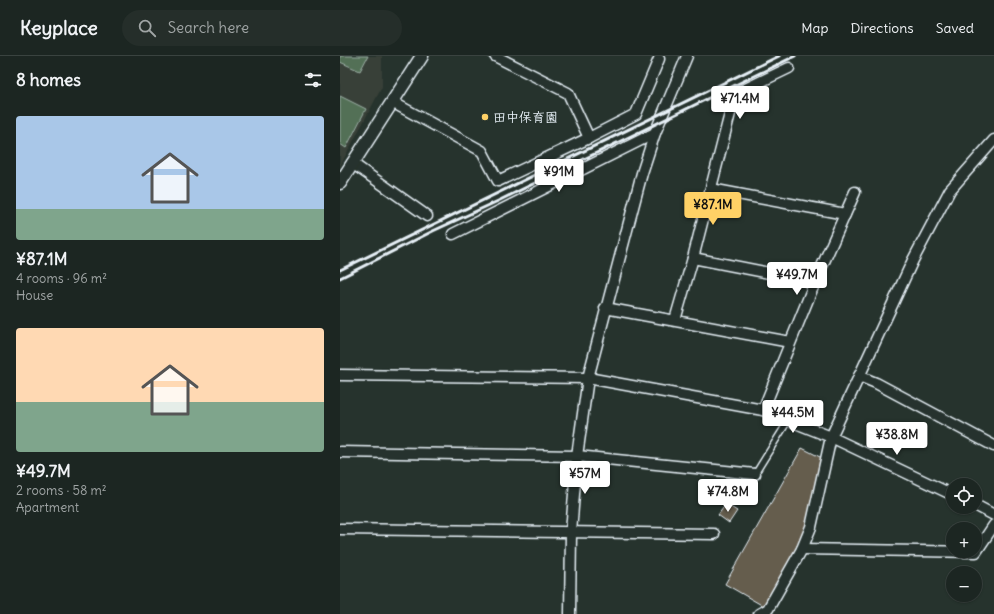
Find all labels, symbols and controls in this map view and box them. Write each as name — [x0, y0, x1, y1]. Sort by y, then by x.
search box — [122, 10, 402, 46]
text: Keyplace — [20, 16, 98, 40]
icon: search — [136, 17, 158, 39]
text: Search here — [168, 18, 249, 37]
text: Map — [801, 19, 828, 37]
text: Directions — [850, 19, 914, 37]
text: Saved — [936, 19, 974, 37]
text: 8 homes — [16, 69, 81, 91]
icon: filters — [302, 69, 324, 91]
pin: ¥71.4M — [707, 86, 773, 120]
text: ¥71.4M — [720, 90, 760, 107]
place label: 田中保育園 — [493, 109, 558, 126]
marker: 田中保育園 — [480, 112, 490, 122]
icon: home — [134, 142, 206, 214]
pin: ¥91M — [535, 159, 583, 193]
text: ¥91M — [544, 163, 574, 180]
pin: ¥87.1M — [680, 192, 746, 226]
text: ¥87.1M — [693, 196, 733, 213]
text: ¥87.1M — [16, 248, 67, 270]
pin: ¥49.7M — [764, 262, 830, 296]
text: ¥49.7M — [776, 266, 818, 283]
text: 4 rooms · 96 m² — [16, 270, 107, 287]
text: House — [16, 287, 53, 304]
icon: home — [134, 354, 206, 426]
pin: ¥44.5M — [760, 400, 826, 434]
text: ¥44.5M — [771, 404, 815, 421]
pin: ¥38.8M — [864, 422, 930, 456]
text: ¥38.8M — [875, 426, 919, 443]
text: ¥49.7M — [16, 460, 71, 482]
pin: ¥57M — [561, 461, 609, 495]
text: ¥57M — [569, 465, 601, 482]
map controls — [946, 478, 982, 602]
button: locate — [946, 478, 982, 514]
pin: ¥74.8M — [695, 479, 761, 513]
text: 2 rooms · 58 m² — [16, 482, 107, 499]
text: ¥74.8M — [707, 483, 749, 500]
text: Apartment — [16, 499, 79, 516]
button: + — [946, 522, 982, 558]
button: − — [946, 566, 982, 602]

